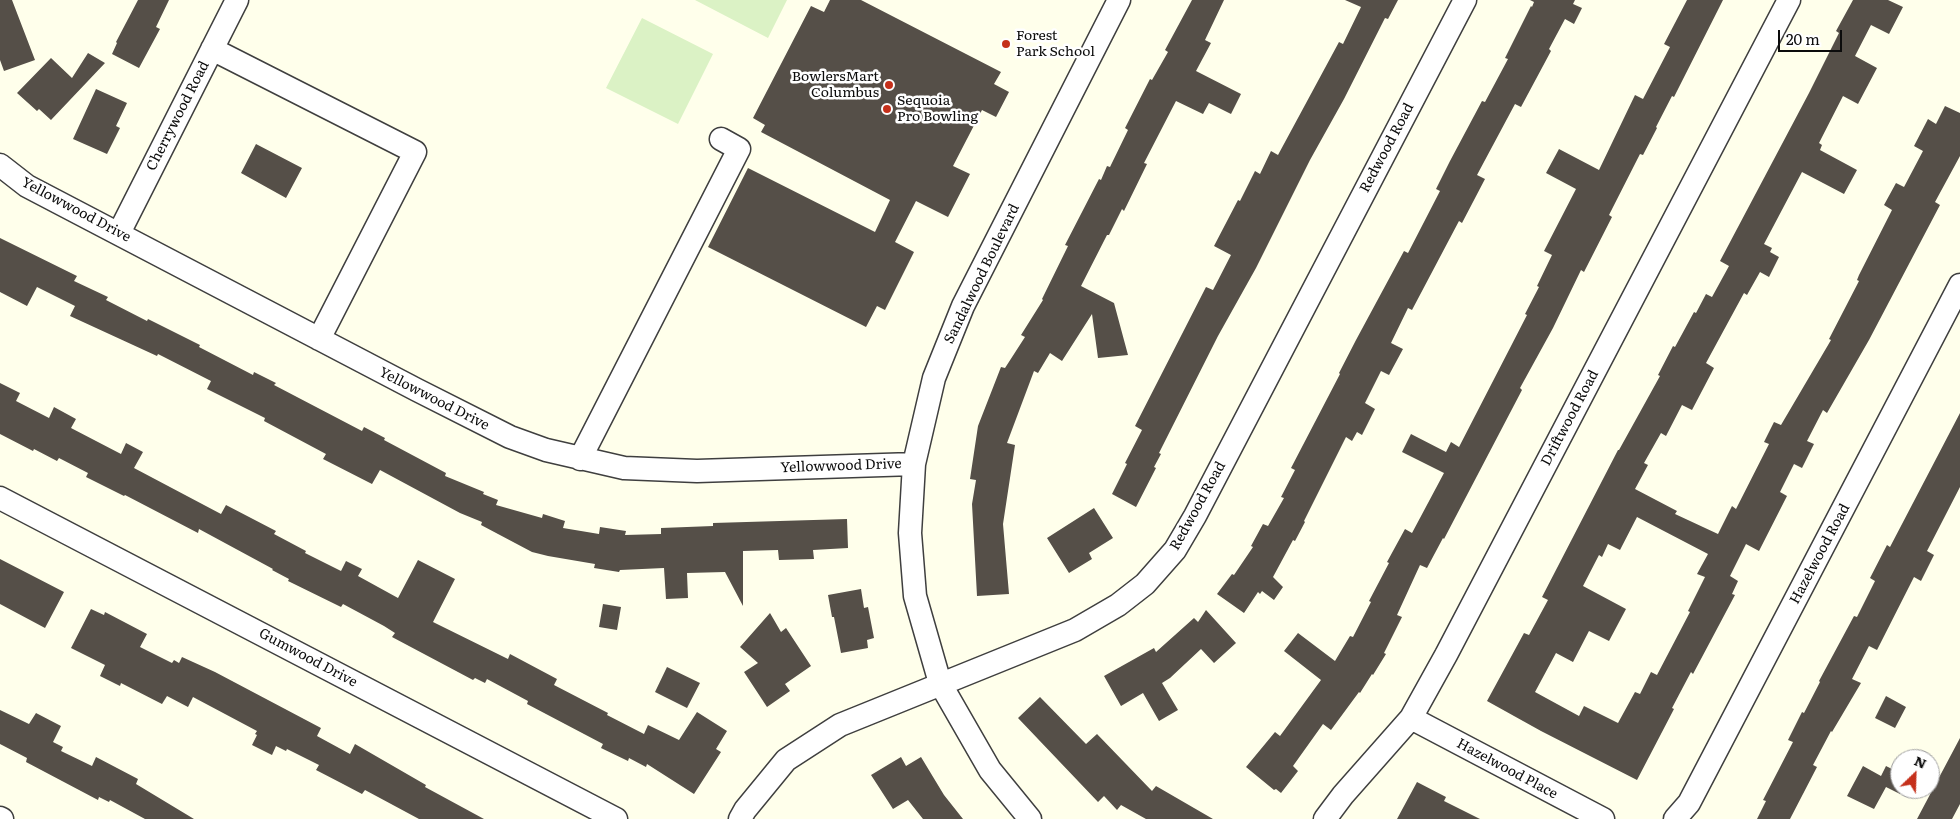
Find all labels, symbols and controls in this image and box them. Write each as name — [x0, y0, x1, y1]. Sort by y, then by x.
scale bar — [1780, 20, 1844, 52]
text: 20 m — [1786, 27, 1820, 50]
place label: Forest Park School — [1016, 28, 1095, 60]
marker: Forest Park School — [1000, 38, 1012, 50]
street label: Cherrywood Road — [143, 58, 213, 174]
place label: BowlersMart Columbus — [792, 69, 879, 102]
marker: BowlersMart Columbus — [883, 79, 895, 91]
place label: Sequoia Pro Bowling — [897, 93, 978, 125]
street label: Redwood Road — [1356, 100, 1418, 196]
marker: Sequoia Pro Bowling — [881, 103, 893, 115]
street label: Yellowwood Drive — [18, 174, 134, 246]
street label: Sandalwood Boulevard — [941, 201, 1023, 347]
street label: Yellowwood Drive — [376, 364, 492, 434]
street label: Driftwood Road — [1538, 367, 1602, 469]
street label: Yellowwood Drive — [780, 455, 902, 477]
street label: Redwood Road — [1167, 459, 1229, 553]
street label: Hazelwood Road — [1786, 501, 1854, 607]
street label: Gumwood Drive — [256, 625, 360, 691]
street label: Hazelwood Place — [1454, 735, 1560, 803]
north arrow — [1890, 749, 1940, 799]
text: N — [1911, 750, 1930, 773]

